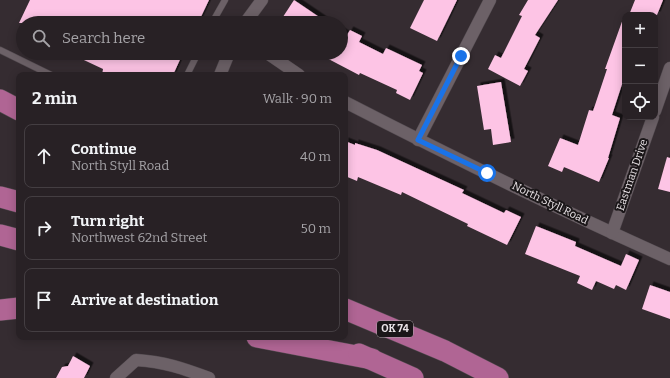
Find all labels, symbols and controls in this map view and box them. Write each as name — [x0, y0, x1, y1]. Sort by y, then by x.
map controls — [622, 12, 658, 120]
button: + — [622, 12, 658, 48]
search box — [16, 16, 348, 60]
icon: search — [30, 27, 52, 49]
text: Search here — [62, 29, 145, 47]
route end — [452, 47, 470, 65]
button: − — [622, 48, 658, 84]
button: locate — [622, 84, 658, 120]
text: 2 min — [32, 88, 77, 109]
text: Walk · 90 m — [263, 91, 332, 106]
street label: Eastman Drive — [614, 138, 650, 212]
text: Continue — [71, 140, 137, 158]
icon: ahead — [33, 145, 55, 167]
text: 40 m — [300, 149, 331, 164]
text: North Styll Road — [71, 158, 169, 173]
route start — [478, 164, 496, 182]
street label: North Styll Road — [510, 179, 591, 227]
text: Turn right — [71, 212, 144, 230]
icon: right — [33, 217, 55, 239]
text: 50 m — [301, 221, 331, 236]
text: Northwest 62nd Street — [71, 230, 207, 245]
icon: arrive — [33, 289, 55, 311]
text: Arrive at destination — [71, 291, 218, 309]
road number: OK 74 — [377, 321, 413, 337]

